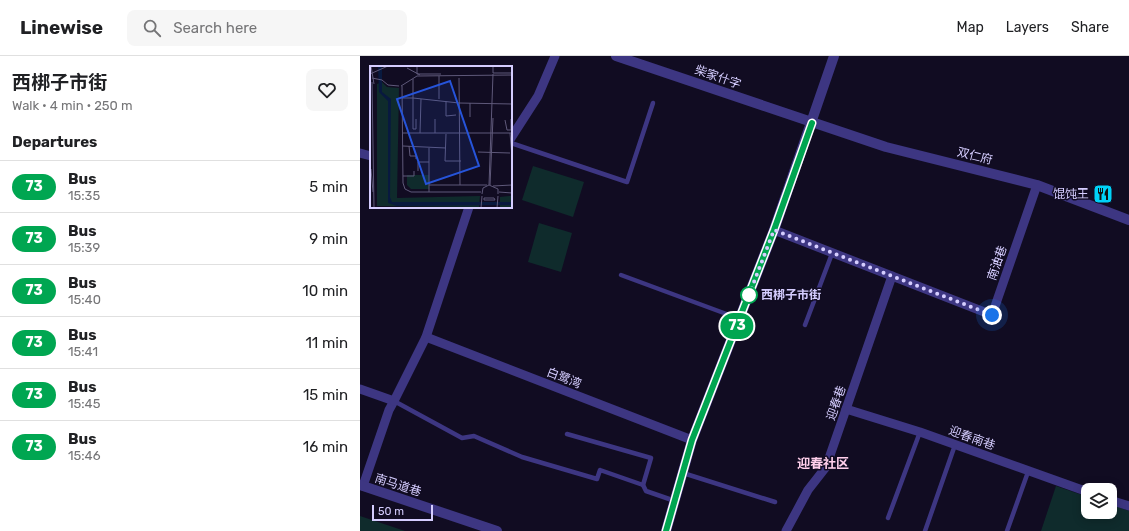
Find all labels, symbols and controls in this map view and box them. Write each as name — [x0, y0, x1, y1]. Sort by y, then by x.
search box — [127, 10, 407, 46]
text: Linewise — [20, 16, 103, 39]
icon: search — [141, 17, 163, 39]
text: Search here — [173, 19, 257, 37]
text: Map — [957, 19, 984, 36]
text: Layers — [1006, 19, 1049, 36]
text: Share — [1071, 19, 1109, 36]
street label: 柴家什字 — [693, 63, 743, 91]
inset map — [370, 66, 512, 208]
button: heart — [306, 69, 348, 111]
text: 西梆子市街 — [12, 71, 107, 94]
text: Walk · 4 min · 250 m — [12, 98, 133, 113]
text: Departures — [12, 133, 97, 151]
street label: 双仁府 — [956, 145, 994, 167]
text: Bus — [68, 170, 96, 188]
text: 73 — [25, 178, 43, 195]
text: 5 min — [309, 178, 348, 196]
restaurant icon: 馄饨王 — [1092, 183, 1114, 205]
place label: 馄饨王 — [1053, 187, 1089, 201]
text: 15:35 — [68, 188, 100, 203]
text: Bus — [68, 222, 96, 240]
text: 73 — [25, 230, 43, 247]
text: 9 min — [309, 230, 348, 248]
text: 15:39 — [68, 240, 100, 255]
street label: 南油巷 — [985, 244, 1009, 282]
text: Bus — [68, 274, 96, 292]
text: 73 — [25, 282, 43, 299]
text: 10 min — [302, 282, 348, 300]
marker: 西梆子市街 — [740, 286, 758, 304]
place label: 西梆子市街 — [761, 288, 821, 302]
text: 15:40 — [68, 292, 101, 307]
your location — [982, 305, 1002, 325]
line badge: 73 — [719, 313, 755, 339]
text: 73 — [728, 317, 746, 334]
text: Bus — [68, 326, 96, 344]
text: 73 — [25, 334, 43, 351]
text: 11 min — [305, 334, 348, 352]
text: 15:41 — [68, 344, 98, 359]
street label: 白鹭湾 — [545, 365, 583, 391]
text: Bus — [68, 378, 96, 396]
street label: 迎春巷 — [824, 384, 848, 422]
text: 73 — [25, 386, 43, 403]
text: 15 min — [303, 386, 348, 404]
text: 15:45 — [68, 396, 100, 411]
street label: 迎春南巷 — [947, 423, 997, 453]
text: Bus — [68, 430, 96, 448]
text: 73 — [25, 438, 43, 455]
text: 16 min — [303, 438, 348, 456]
text: 15:46 — [68, 448, 101, 463]
district label: 迎春社区 — [797, 456, 849, 471]
street label: 南马道巷 — [373, 471, 423, 499]
map controls — [1081, 483, 1117, 519]
button: layers — [1081, 483, 1117, 519]
scale bar — [372, 503, 433, 522]
text: 50 m — [378, 505, 404, 518]

